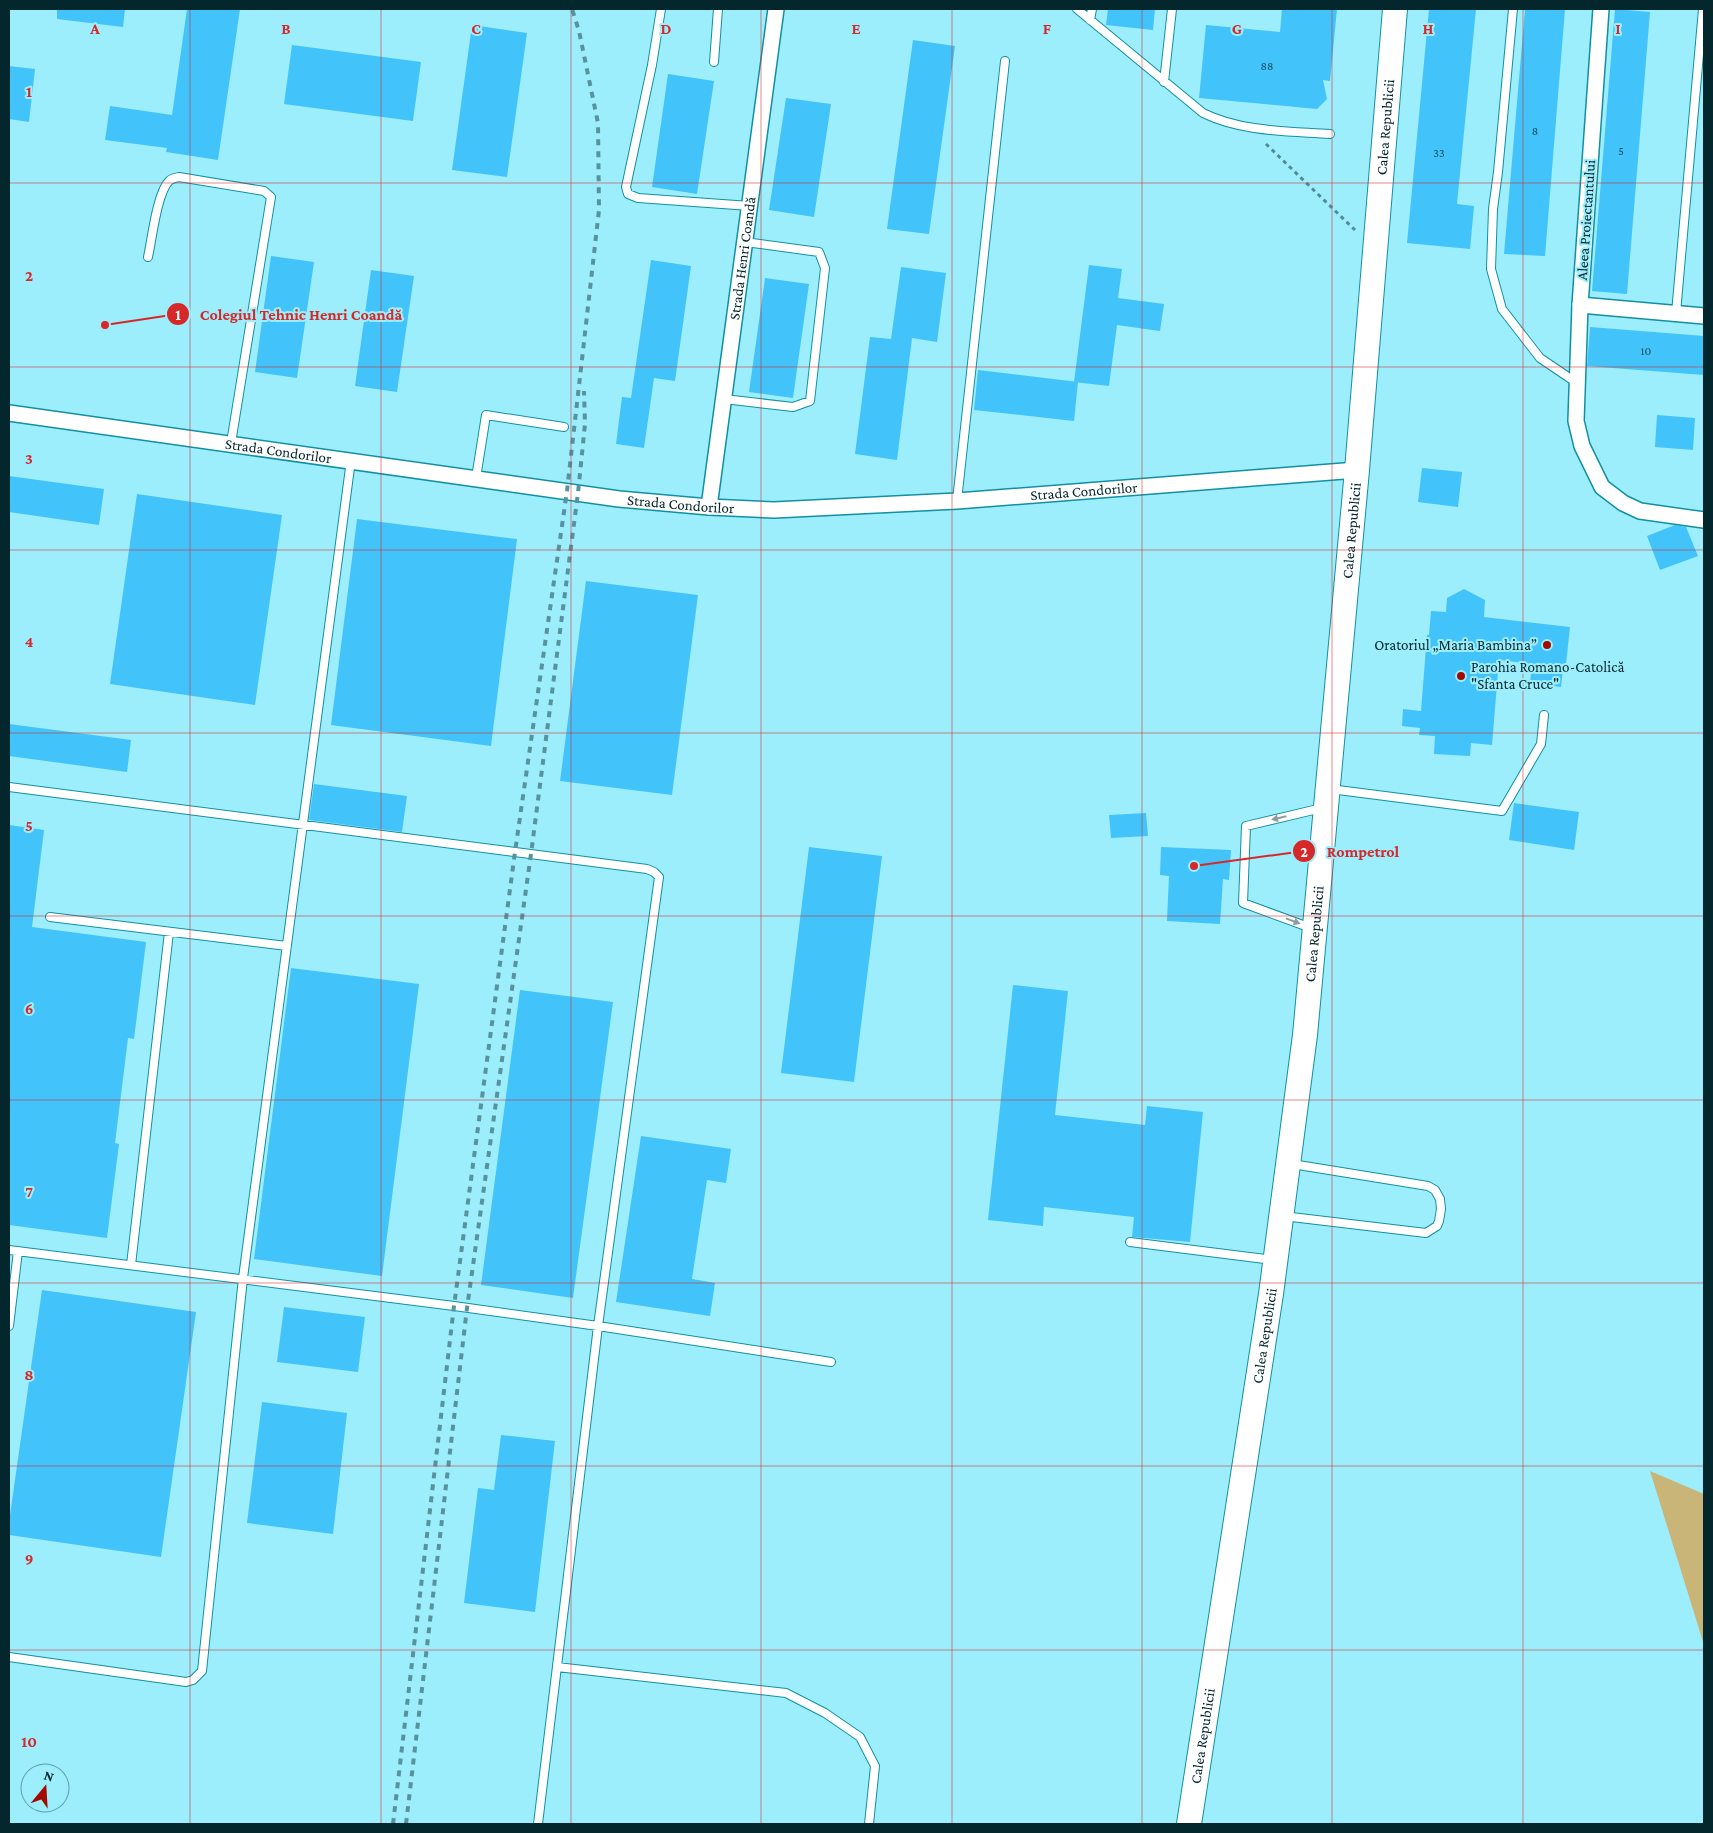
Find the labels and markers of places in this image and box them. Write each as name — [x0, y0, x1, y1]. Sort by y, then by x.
callout: Colegiul Tehnic Henri Coandă — [165, 299, 413, 330]
place label: Oratoriul „Maria Bambina” — [1374, 637, 1537, 653]
marker: Oratoriul „Maria Bambina” — [1541, 639, 1553, 651]
place label: Parohia Romano-Catolică "Sfanta Cruce" — [1471, 659, 1624, 692]
marker: Parohia Romano-Catolică "Sfanta Cruce" — [1455, 670, 1467, 682]
callout: Rompetrol — [1292, 836, 1409, 867]

